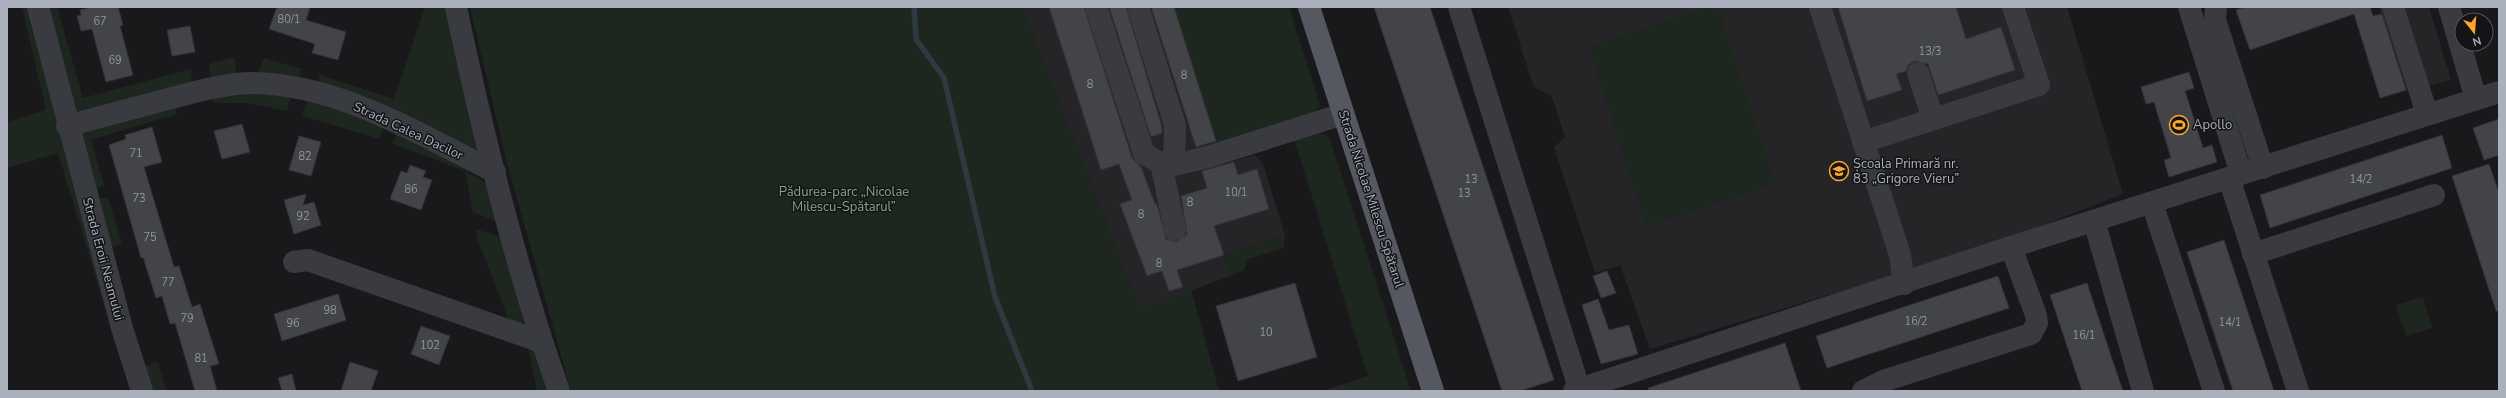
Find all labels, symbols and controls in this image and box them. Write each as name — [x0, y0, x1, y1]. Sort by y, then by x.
house number: 80/1 — [278, 12, 300, 27]
north arrow — [2454, 12, 2494, 52]
house number: 67 — [93, 14, 107, 29]
text: N — [2471, 33, 2483, 49]
house number: 13/3 — [1919, 44, 1941, 59]
house number: 69 — [108, 53, 122, 68]
house number: 8 — [1181, 68, 1188, 83]
house number: 8 — [1087, 77, 1094, 92]
street label: Strada Calea Dacilor — [350, 98, 466, 165]
street label: Strada Nicolae Milescu Spătarul — [1334, 108, 1408, 290]
sports icon: Apollo — [2168, 114, 2190, 136]
place label: Apollo — [2193, 116, 2232, 134]
house number: 71 — [129, 146, 143, 161]
house number: 82 — [298, 149, 312, 164]
place label: Școala Primară nr. 83 „Grigore Vieru” — [1853, 155, 1959, 188]
school or university icon: Școala Primară nr. 83 „Grigore Vieru” — [1828, 160, 1850, 182]
house number: 13 — [1464, 172, 1478, 187]
house number: 14/2 — [2350, 172, 2372, 187]
house number: 86 — [404, 182, 418, 197]
park label: Pădurea-parc „Nicolae Milescu-Spătarul” — [779, 183, 909, 216]
house number: 10/1 — [1225, 185, 1247, 200]
house number: 13 — [1457, 186, 1471, 201]
house number: 73 — [132, 191, 146, 206]
house number: 8 — [1187, 195, 1194, 210]
street label: Strada Eroii Neamului — [78, 196, 128, 322]
house number: 8 — [1138, 207, 1145, 222]
house number: 92 — [296, 209, 310, 224]
house number: 75 — [143, 230, 157, 245]
house number: 8 — [1156, 256, 1163, 271]
house number: 77 — [161, 275, 175, 290]
house number: 98 — [323, 303, 337, 318]
house number: 79 — [180, 311, 194, 326]
house number: 16/2 — [1905, 314, 1927, 329]
house number: 14/1 — [2219, 315, 2241, 330]
house number: 96 — [286, 316, 300, 331]
house number: 10 — [1259, 325, 1273, 340]
house number: 16/1 — [2073, 328, 2095, 343]
house number: 102 — [420, 338, 440, 353]
house number: 81 — [194, 351, 208, 366]

